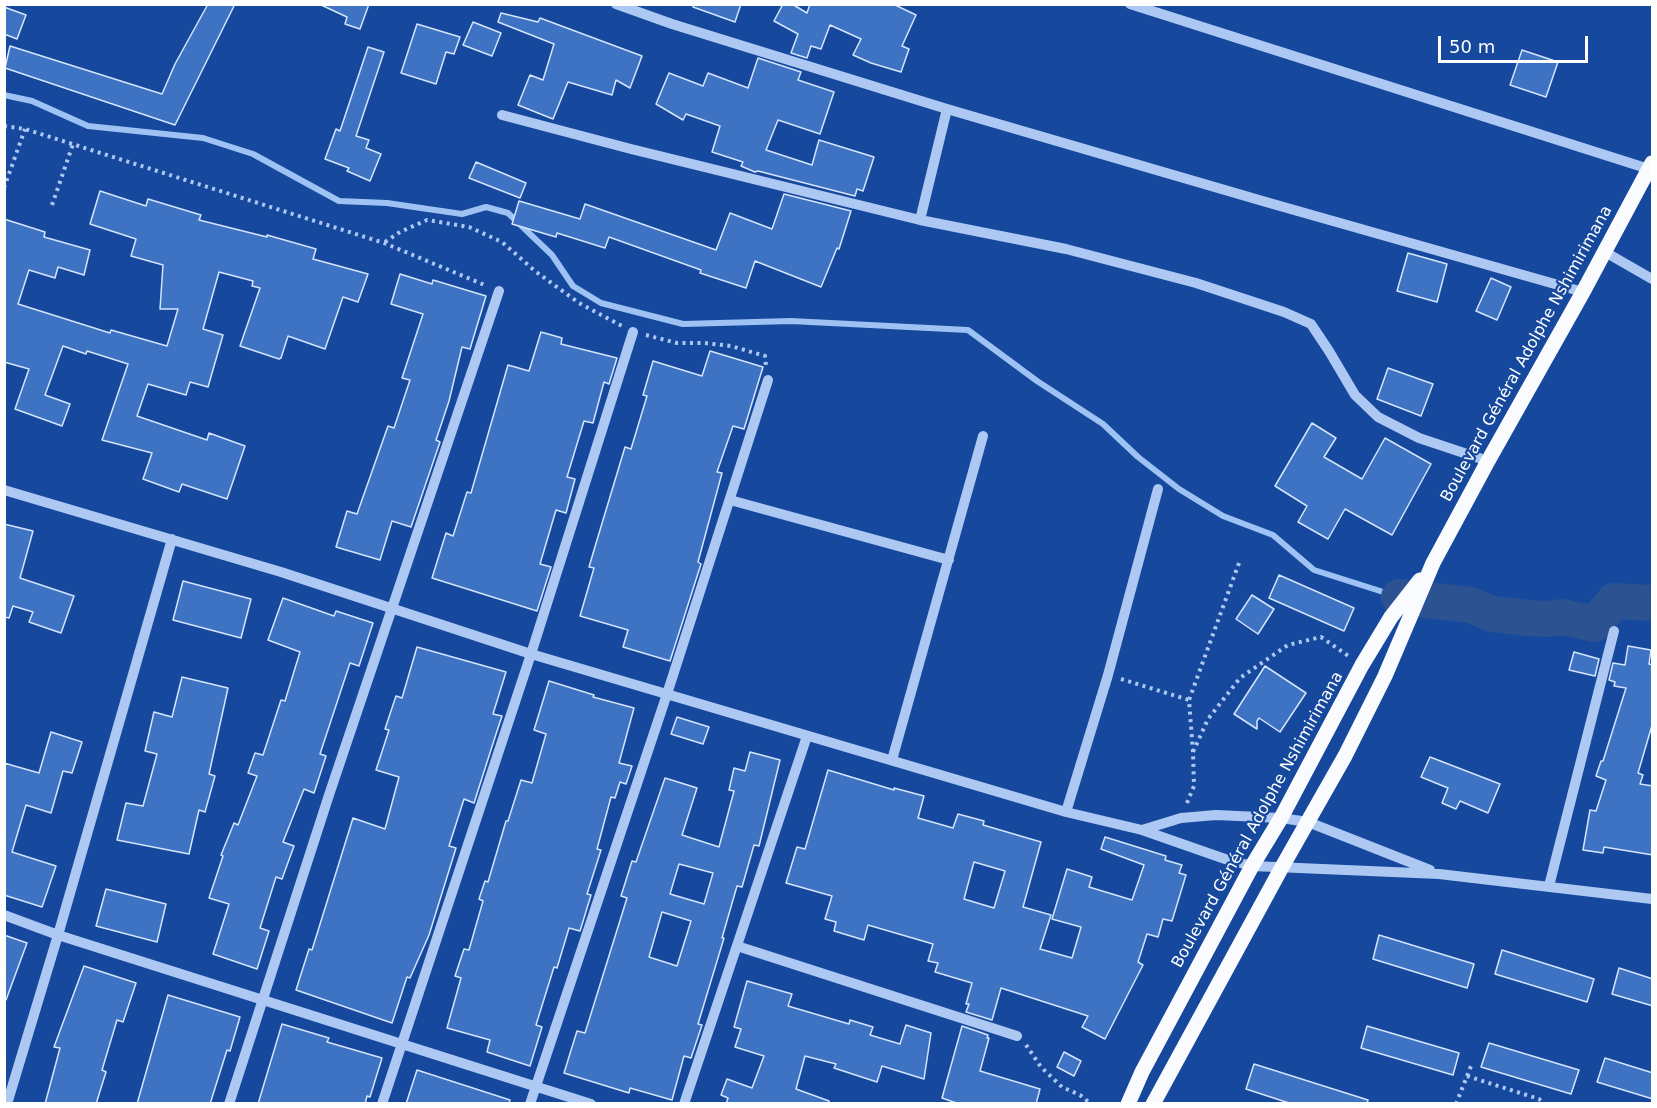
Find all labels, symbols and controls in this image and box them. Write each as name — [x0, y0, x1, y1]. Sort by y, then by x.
scale bar — [1441, 24, 1591, 62]
text: 50 m — [1449, 36, 1495, 57]
street label: Boulevard Général Adolphe Nshimirimana — [1437, 203, 1617, 505]
street label: Boulevard Général Adolphe Nshimirimana — [1168, 669, 1348, 971]

